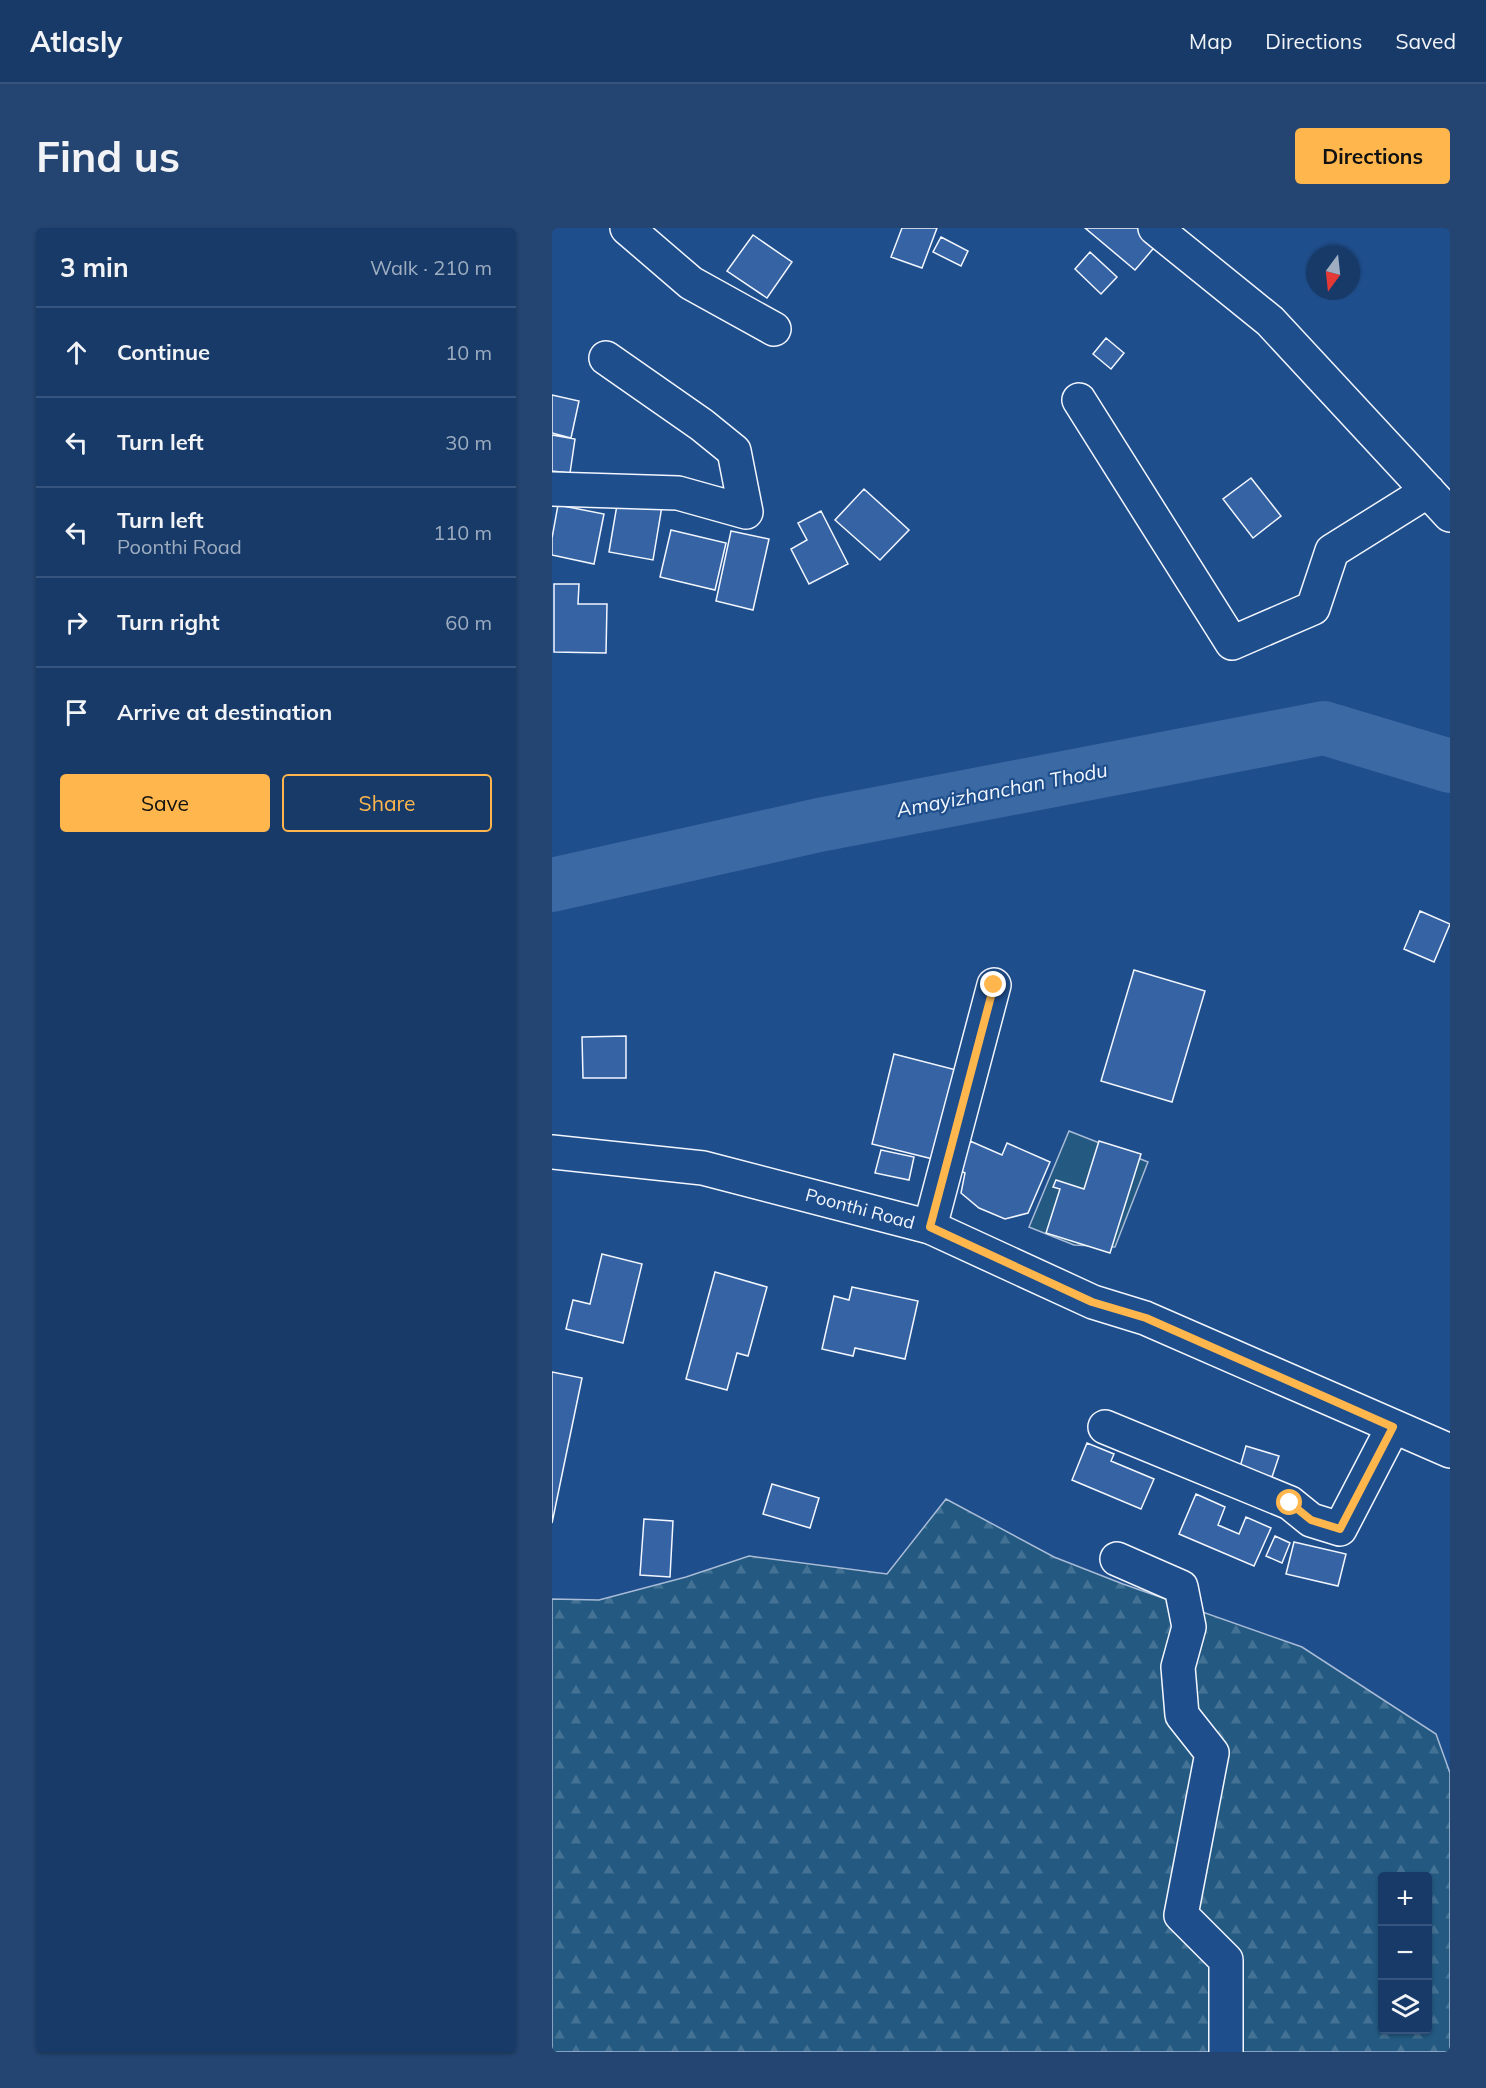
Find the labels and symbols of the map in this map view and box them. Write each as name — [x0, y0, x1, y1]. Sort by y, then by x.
north arrow — [1306, 246, 1360, 300]
water label: Amayizhanchan Thodu — [893, 757, 1110, 822]
route end — [980, 971, 1006, 997]
street label: Poonthi Road — [803, 1183, 917, 1234]
route start — [1276, 1489, 1302, 1515]

